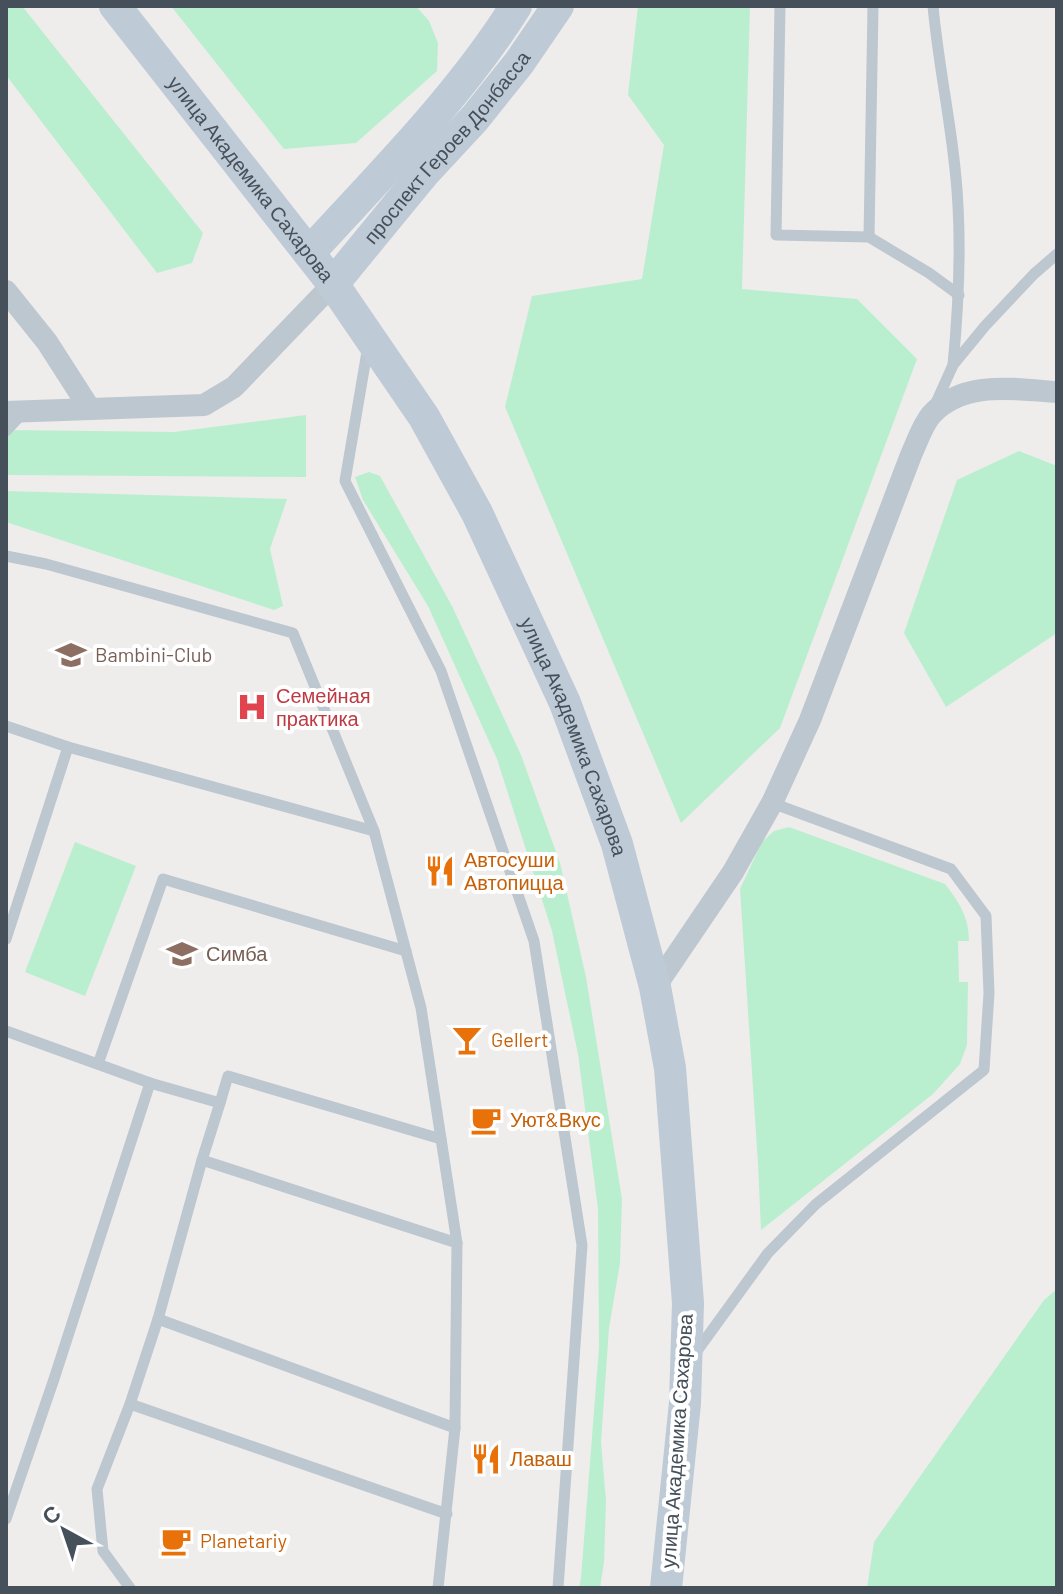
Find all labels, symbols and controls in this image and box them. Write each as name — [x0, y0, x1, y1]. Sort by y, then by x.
street label: проспект Героев Донбасса — [358, 45, 535, 248]
street label: улица Академика Сахарова — [163, 71, 340, 287]
street label: улица Академика Сахарова — [516, 613, 633, 859]
school or university icon: Bambini-Club — [54, 638, 88, 672]
place label: Bambini-Club — [95, 642, 212, 666]
place label: Семейная практика — [276, 683, 371, 730]
hospital icon: Семейная практика — [235, 690, 269, 724]
place label: Автосуши Автопицца — [464, 847, 564, 894]
restaurant icon: Автосуши Автопицца — [423, 854, 457, 888]
school or university icon: Симба — [165, 937, 199, 971]
place label: Симба — [206, 941, 268, 965]
bar icon: Gellert — [450, 1023, 484, 1057]
place label: Gellert — [491, 1027, 549, 1051]
cafe icon: Уют&Вкус — [469, 1103, 503, 1137]
place label: Уют&Вкус — [510, 1107, 601, 1131]
street label: улица Академика Сахарова — [655, 1312, 697, 1569]
restaurant icon: Лаваш — [469, 1442, 503, 1476]
place label: Лаваш — [510, 1446, 572, 1470]
north arrow — [24, 1490, 104, 1570]
text: С — [36, 1499, 65, 1529]
cafe icon: Planetariy — [159, 1524, 193, 1558]
place label: Planetariy — [200, 1528, 287, 1552]

